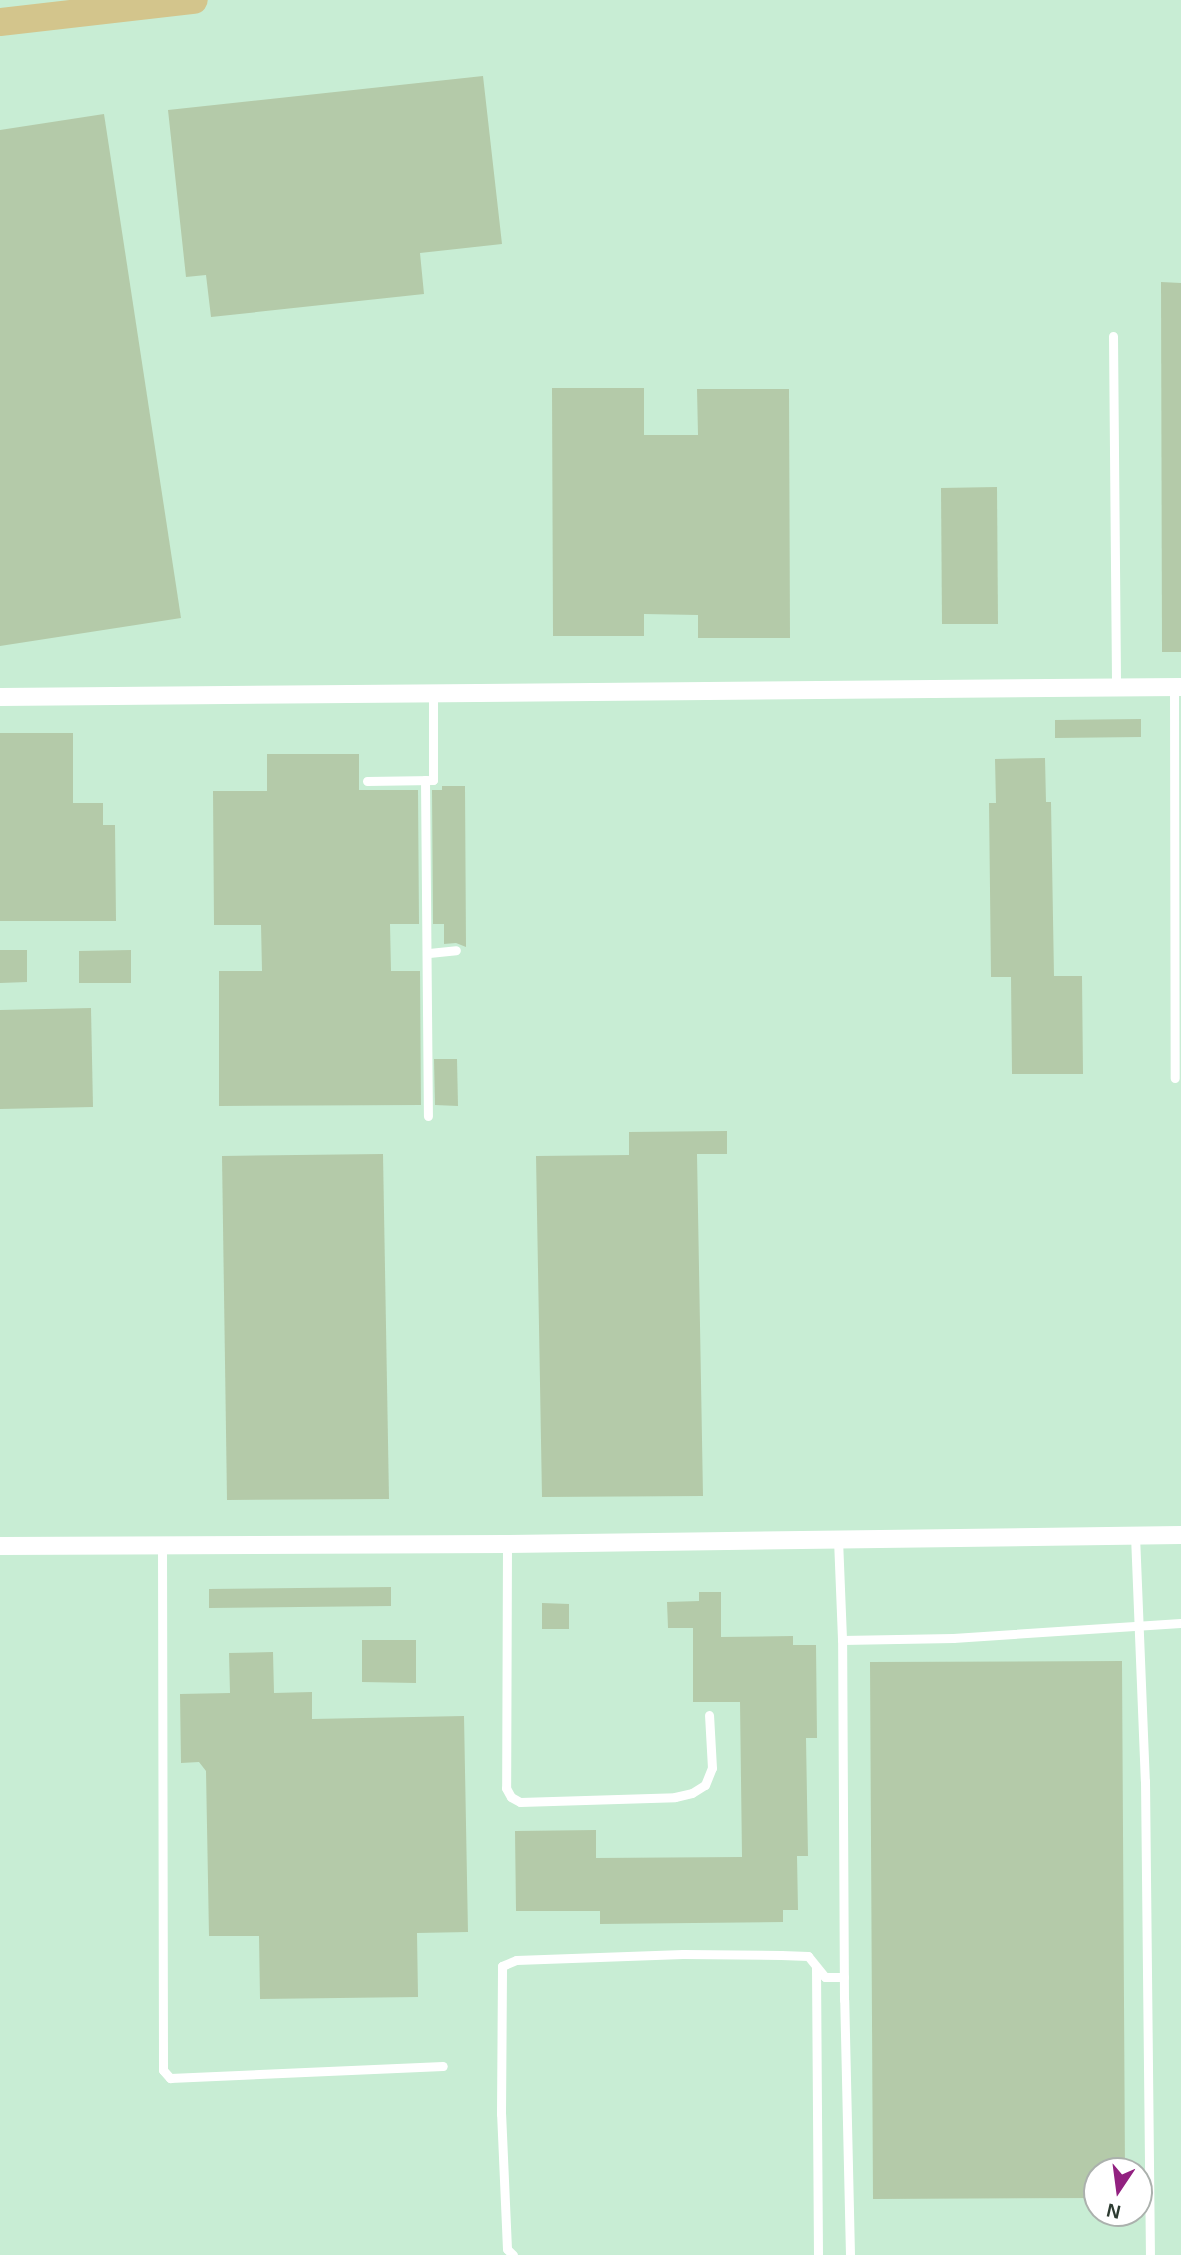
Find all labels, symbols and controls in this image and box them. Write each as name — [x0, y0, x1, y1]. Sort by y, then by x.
north arrow — [1083, 2157, 1153, 2227]
text: N — [1105, 2199, 1123, 2223]

